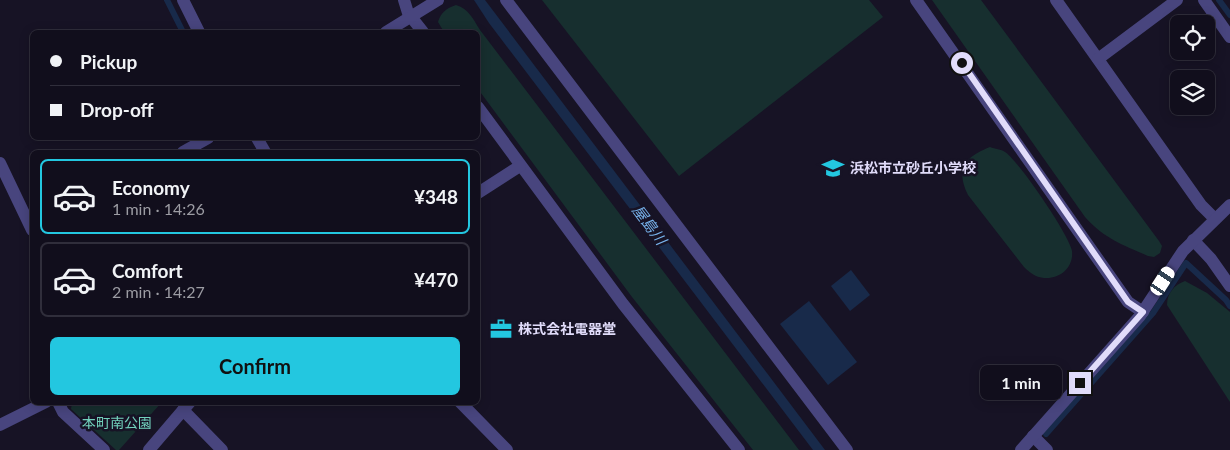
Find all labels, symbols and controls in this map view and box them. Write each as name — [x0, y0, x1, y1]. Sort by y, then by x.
map controls — [1170, 15, 1215, 115]
button: locate — [1170, 15, 1215, 60]
text: Pickup — [80, 50, 137, 73]
route start — [951, 52, 973, 74]
button: layers — [1170, 70, 1215, 115]
text: Drop-off — [80, 98, 154, 121]
school or university icon: 浜松市立砂丘小学校 — [820, 155, 846, 181]
place label: 浜松市立砂丘小学校 — [850, 159, 976, 176]
icon: car — [52, 174, 97, 219]
text: Economy — [112, 176, 190, 199]
text: ¥348 — [414, 185, 458, 208]
text: 1 min · 14:26 — [112, 199, 205, 218]
water label: 屋島川 — [629, 201, 672, 249]
icon: car — [52, 257, 97, 302]
text: Comfort — [112, 259, 183, 282]
car — [1148, 264, 1177, 298]
text: ¥470 — [414, 268, 458, 291]
text: 2 min · 14:27 — [112, 282, 205, 301]
office icon: 株式会社電器堂 — [488, 316, 514, 342]
place label: 株式会社電器堂 — [518, 320, 616, 337]
button: Confirm — [50, 337, 460, 395]
callout: 1 min — [980, 366, 1062, 400]
route end — [1069, 372, 1091, 394]
text: 1 min — [1001, 373, 1041, 392]
park label: 本町南公園 — [82, 414, 152, 431]

